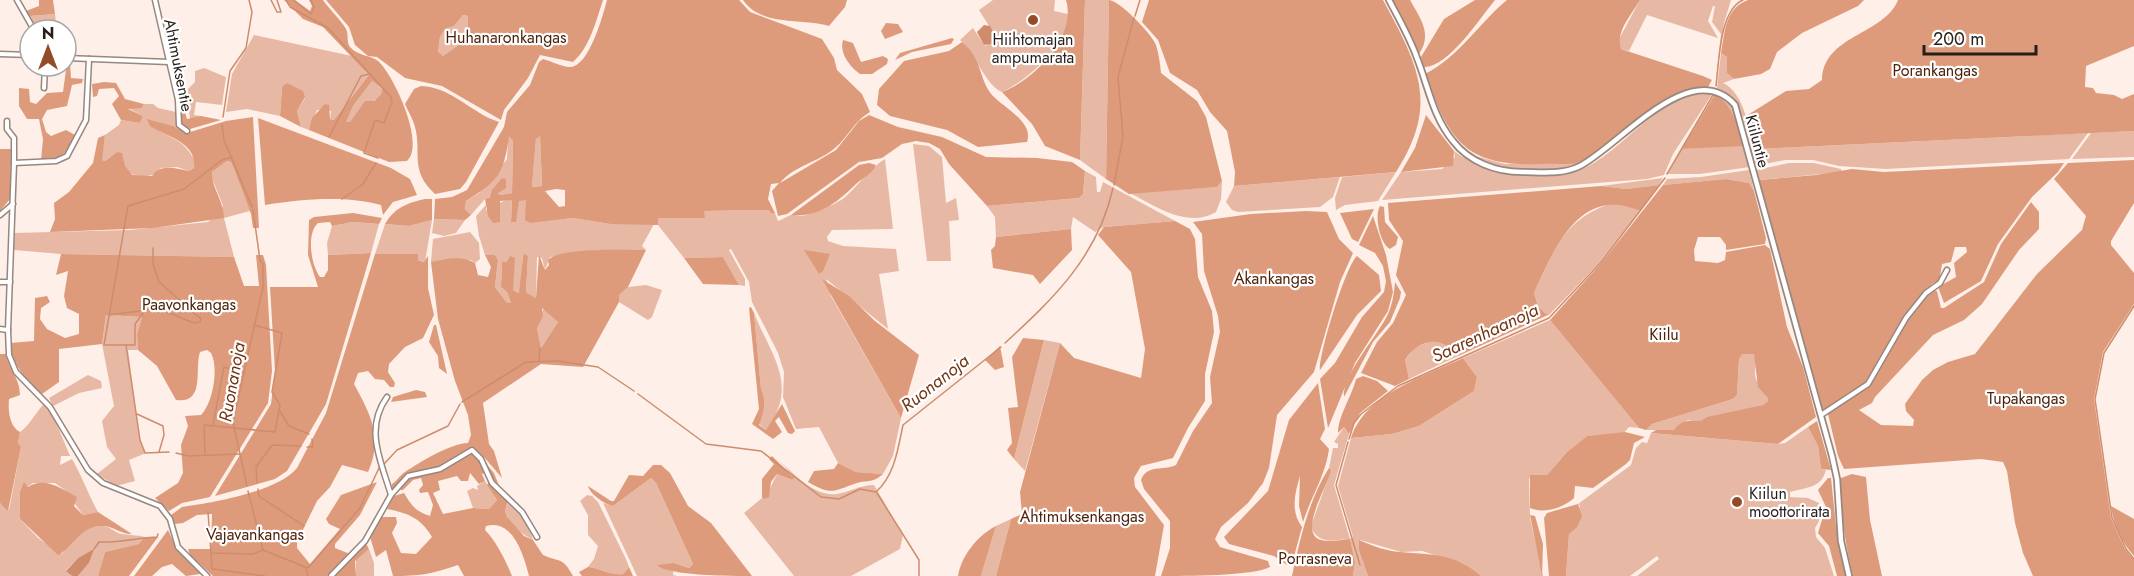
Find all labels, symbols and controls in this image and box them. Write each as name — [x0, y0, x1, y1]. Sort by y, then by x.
marker: Hiihtomajan ampumarata — [1026, 13, 1040, 27]
street label: Ahtimuksentie — [158, 17, 199, 114]
north arrow — [18, 18, 78, 78]
scale bar — [1924, 18, 2036, 56]
text: N — [42, 22, 54, 45]
park label: Huhanaronkangas — [446, 26, 566, 49]
text: 200 m — [1933, 26, 1984, 52]
place label: Hiihtomajan ampumarata — [992, 28, 1074, 69]
park label: Porankangas — [1892, 59, 1978, 82]
street label: Kiiluntie — [1739, 112, 1776, 170]
park label: Akankangas — [1234, 267, 1314, 290]
park label: Paavonkangas — [142, 293, 236, 316]
water label: Saarenhaanoja — [1427, 297, 1543, 369]
park label: Kiilu — [1649, 323, 1679, 346]
water label: Ruonanoja — [212, 340, 252, 424]
water label: Ruonanoja — [895, 348, 975, 418]
park label: Tupakangas — [1987, 387, 2065, 410]
place label: Kiilun moottorirata — [1749, 482, 1830, 523]
marker: Kiilun moottorirata — [1730, 495, 1744, 509]
park label: Ahtimuksenkangas — [1020, 505, 1144, 528]
park label: Vajavankangas — [206, 523, 304, 546]
park label: Porrasneva — [1278, 547, 1352, 570]

